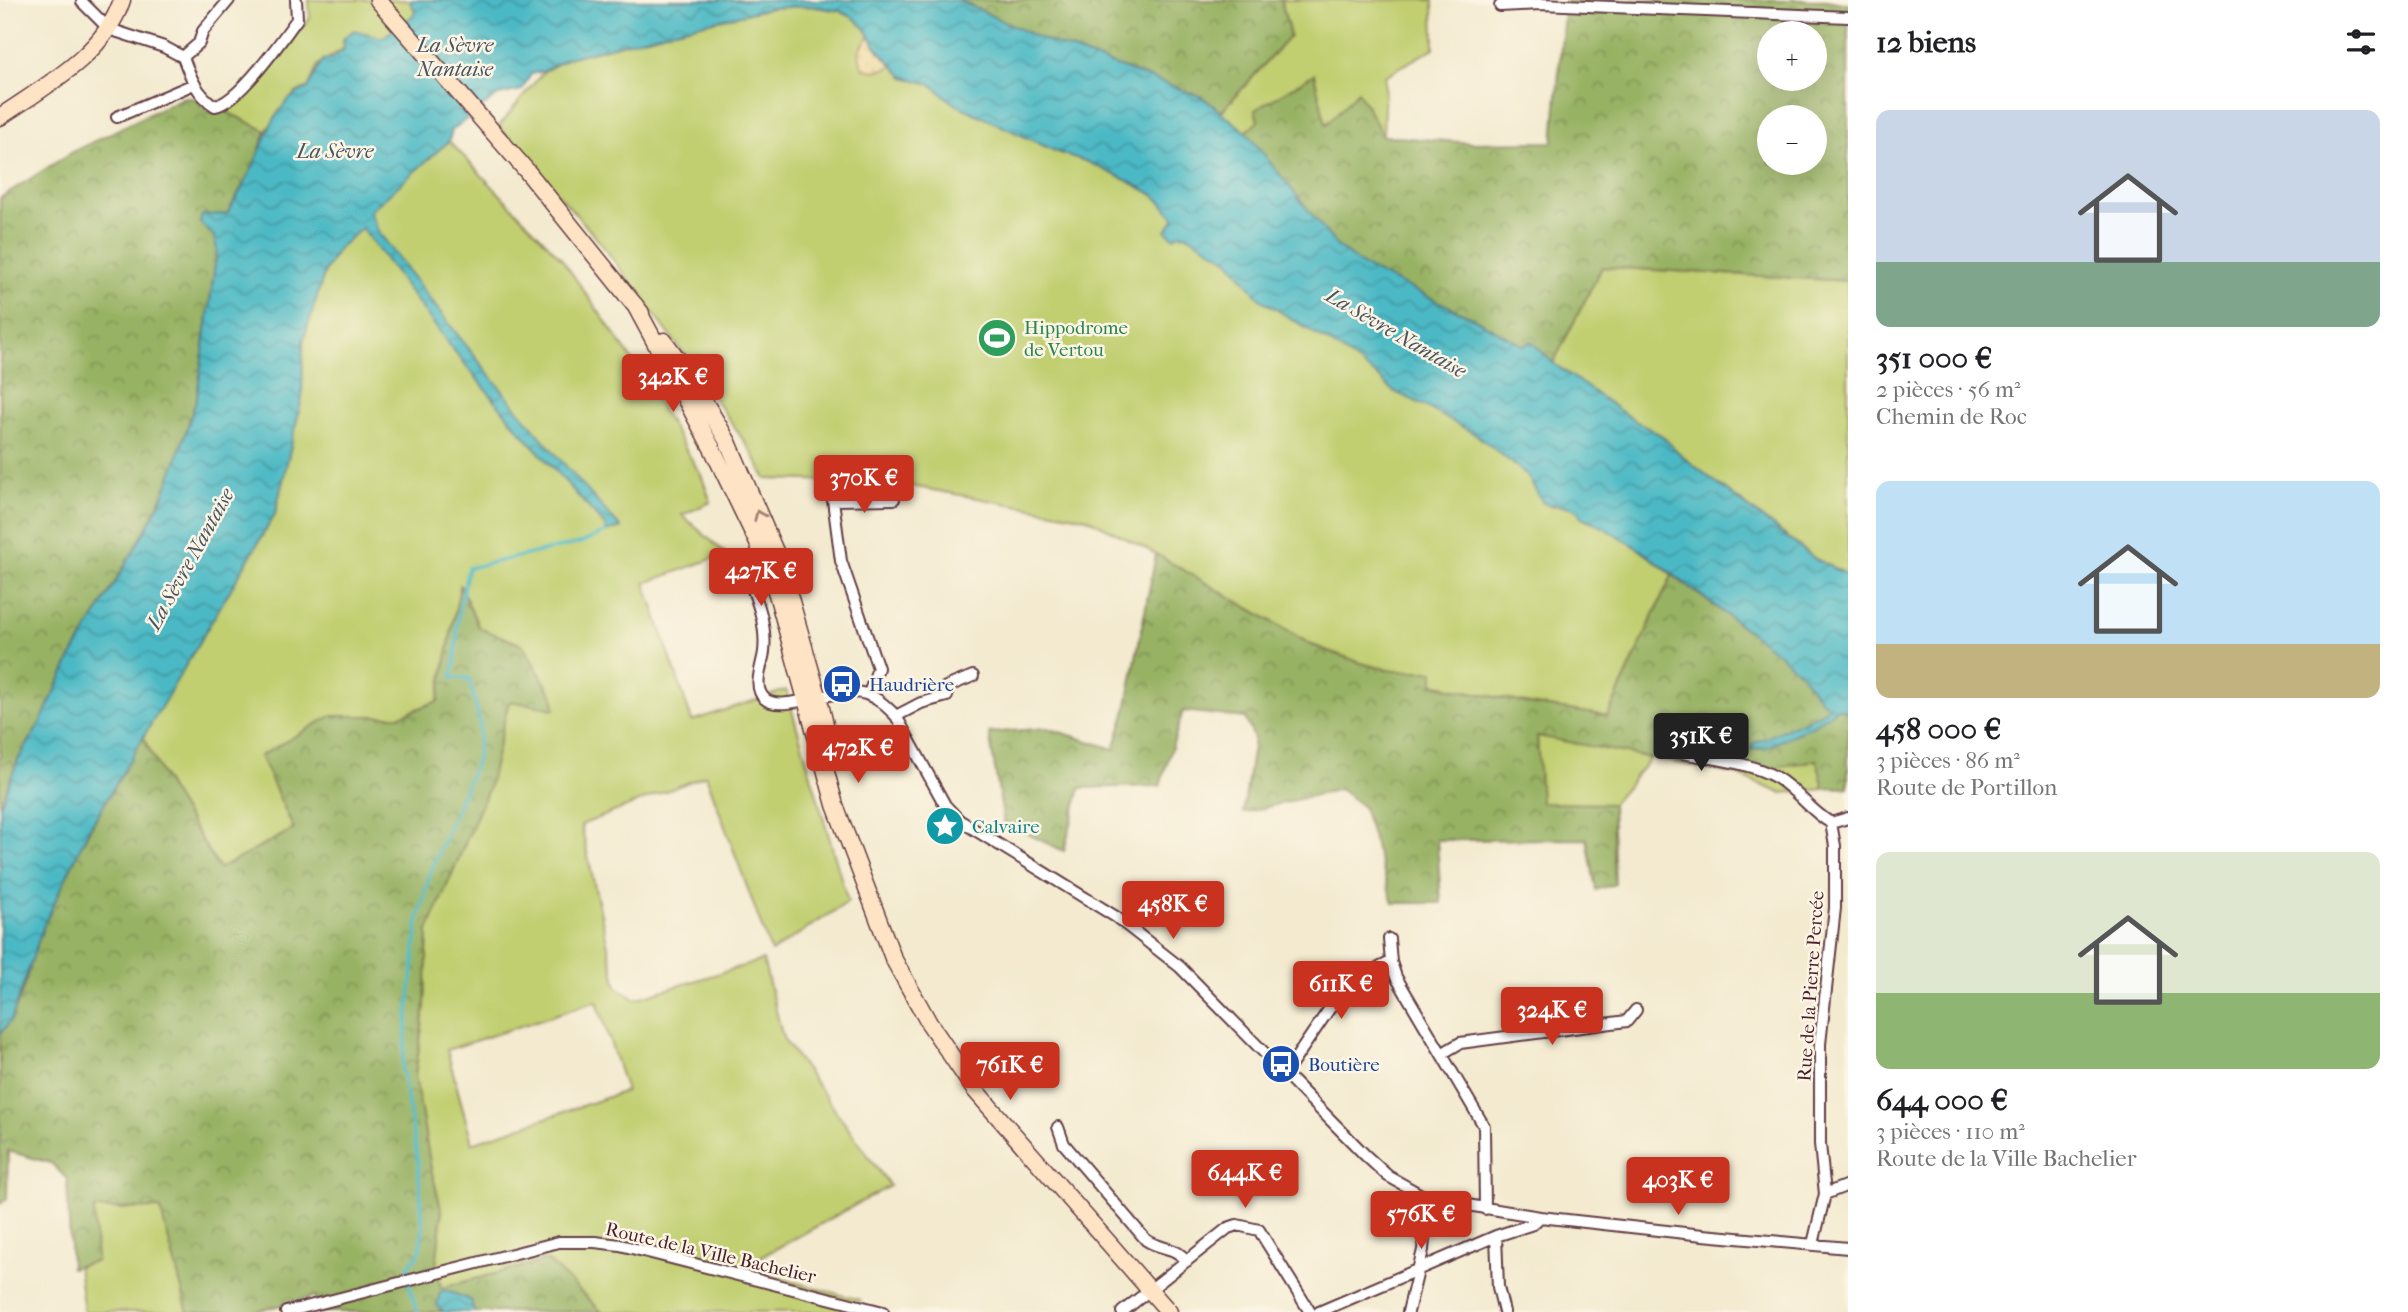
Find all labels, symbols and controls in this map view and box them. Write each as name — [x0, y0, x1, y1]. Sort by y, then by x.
map controls — [1757, 21, 1827, 175]
button: + — [1757, 21, 1827, 91]
icon: filters — [2342, 23, 2380, 61]
text: 12 biens — [1876, 25, 1976, 60]
water label: La Sèvre Nantaise — [414, 33, 494, 81]
button: − — [1757, 105, 1827, 175]
water label: La Sèvre — [294, 139, 374, 163]
icon: home — [2065, 155, 2191, 281]
water label: La Sèvre Nantaise — [1320, 282, 1471, 383]
sports icon: Hippodrome de Vertou — [976, 317, 1018, 359]
place label: Hippodrome de Vertou — [1024, 317, 1128, 361]
text: 351 000 € — [1876, 341, 1992, 376]
pin: 342K € — [616, 354, 730, 414]
text: 342K € — [638, 363, 708, 390]
text: 2 pièces · 56 m² — [1876, 376, 2021, 403]
text: Chemin de Roc — [1876, 403, 2027, 430]
pin: 370K € — [807, 456, 921, 515]
text: 370K € — [830, 464, 898, 491]
water label: La Sèvre Nantaise — [140, 484, 239, 636]
one-way arrow — [754, 509, 768, 521]
icon: home — [2065, 526, 2191, 652]
pin: 427K € — [704, 548, 818, 608]
text: 427K € — [725, 557, 797, 584]
bus stop icon: Haudrière — [821, 663, 863, 705]
place label: Haudrière — [869, 674, 954, 696]
text: 458 000 € — [1876, 712, 2001, 747]
pin: 351K € — [1644, 714, 1758, 773]
text: 351K € — [1670, 722, 1732, 749]
pin: 472K € — [801, 726, 915, 785]
text: 472K € — [822, 734, 894, 761]
text: 3 pièces · 86 m² — [1876, 747, 2020, 774]
text: Route de Portillon — [1876, 774, 2057, 801]
place icon: Calvaire — [924, 805, 966, 847]
place label: Calvaire — [972, 816, 1040, 838]
pin: 458K € — [1116, 881, 1230, 941]
text: 458K € — [1138, 890, 1208, 917]
street label: Rue de la Pierre Percée — [1793, 890, 1829, 1082]
icon: home — [2065, 897, 2191, 1023]
pin: 611K € — [1284, 962, 1398, 1021]
text: 611K € — [1309, 970, 1373, 997]
pin: 324K € — [1495, 988, 1609, 1047]
text: 324K € — [1517, 996, 1587, 1023]
pin: 761K € — [953, 1042, 1067, 1102]
bus stop icon: Boutière — [1260, 1043, 1302, 1085]
text: 761K € — [977, 1051, 1043, 1078]
place label: Boutière — [1308, 1054, 1380, 1076]
text: 644 000 € — [1876, 1083, 2008, 1118]
text: 3 pièces · 110 m² — [1876, 1118, 2025, 1145]
text: Route de la Ville Bachelier — [1876, 1145, 2137, 1172]
pin: 644K € — [1188, 1150, 1302, 1210]
pin: 403K € — [1621, 1158, 1735, 1217]
text: 644K € — [1208, 1159, 1282, 1186]
text: 403K € — [1642, 1166, 1714, 1193]
pin: 576K € — [1364, 1192, 1478, 1251]
text: 576K € — [1387, 1200, 1455, 1227]
street label: Route de la Ville Bachelier — [603, 1218, 819, 1288]

